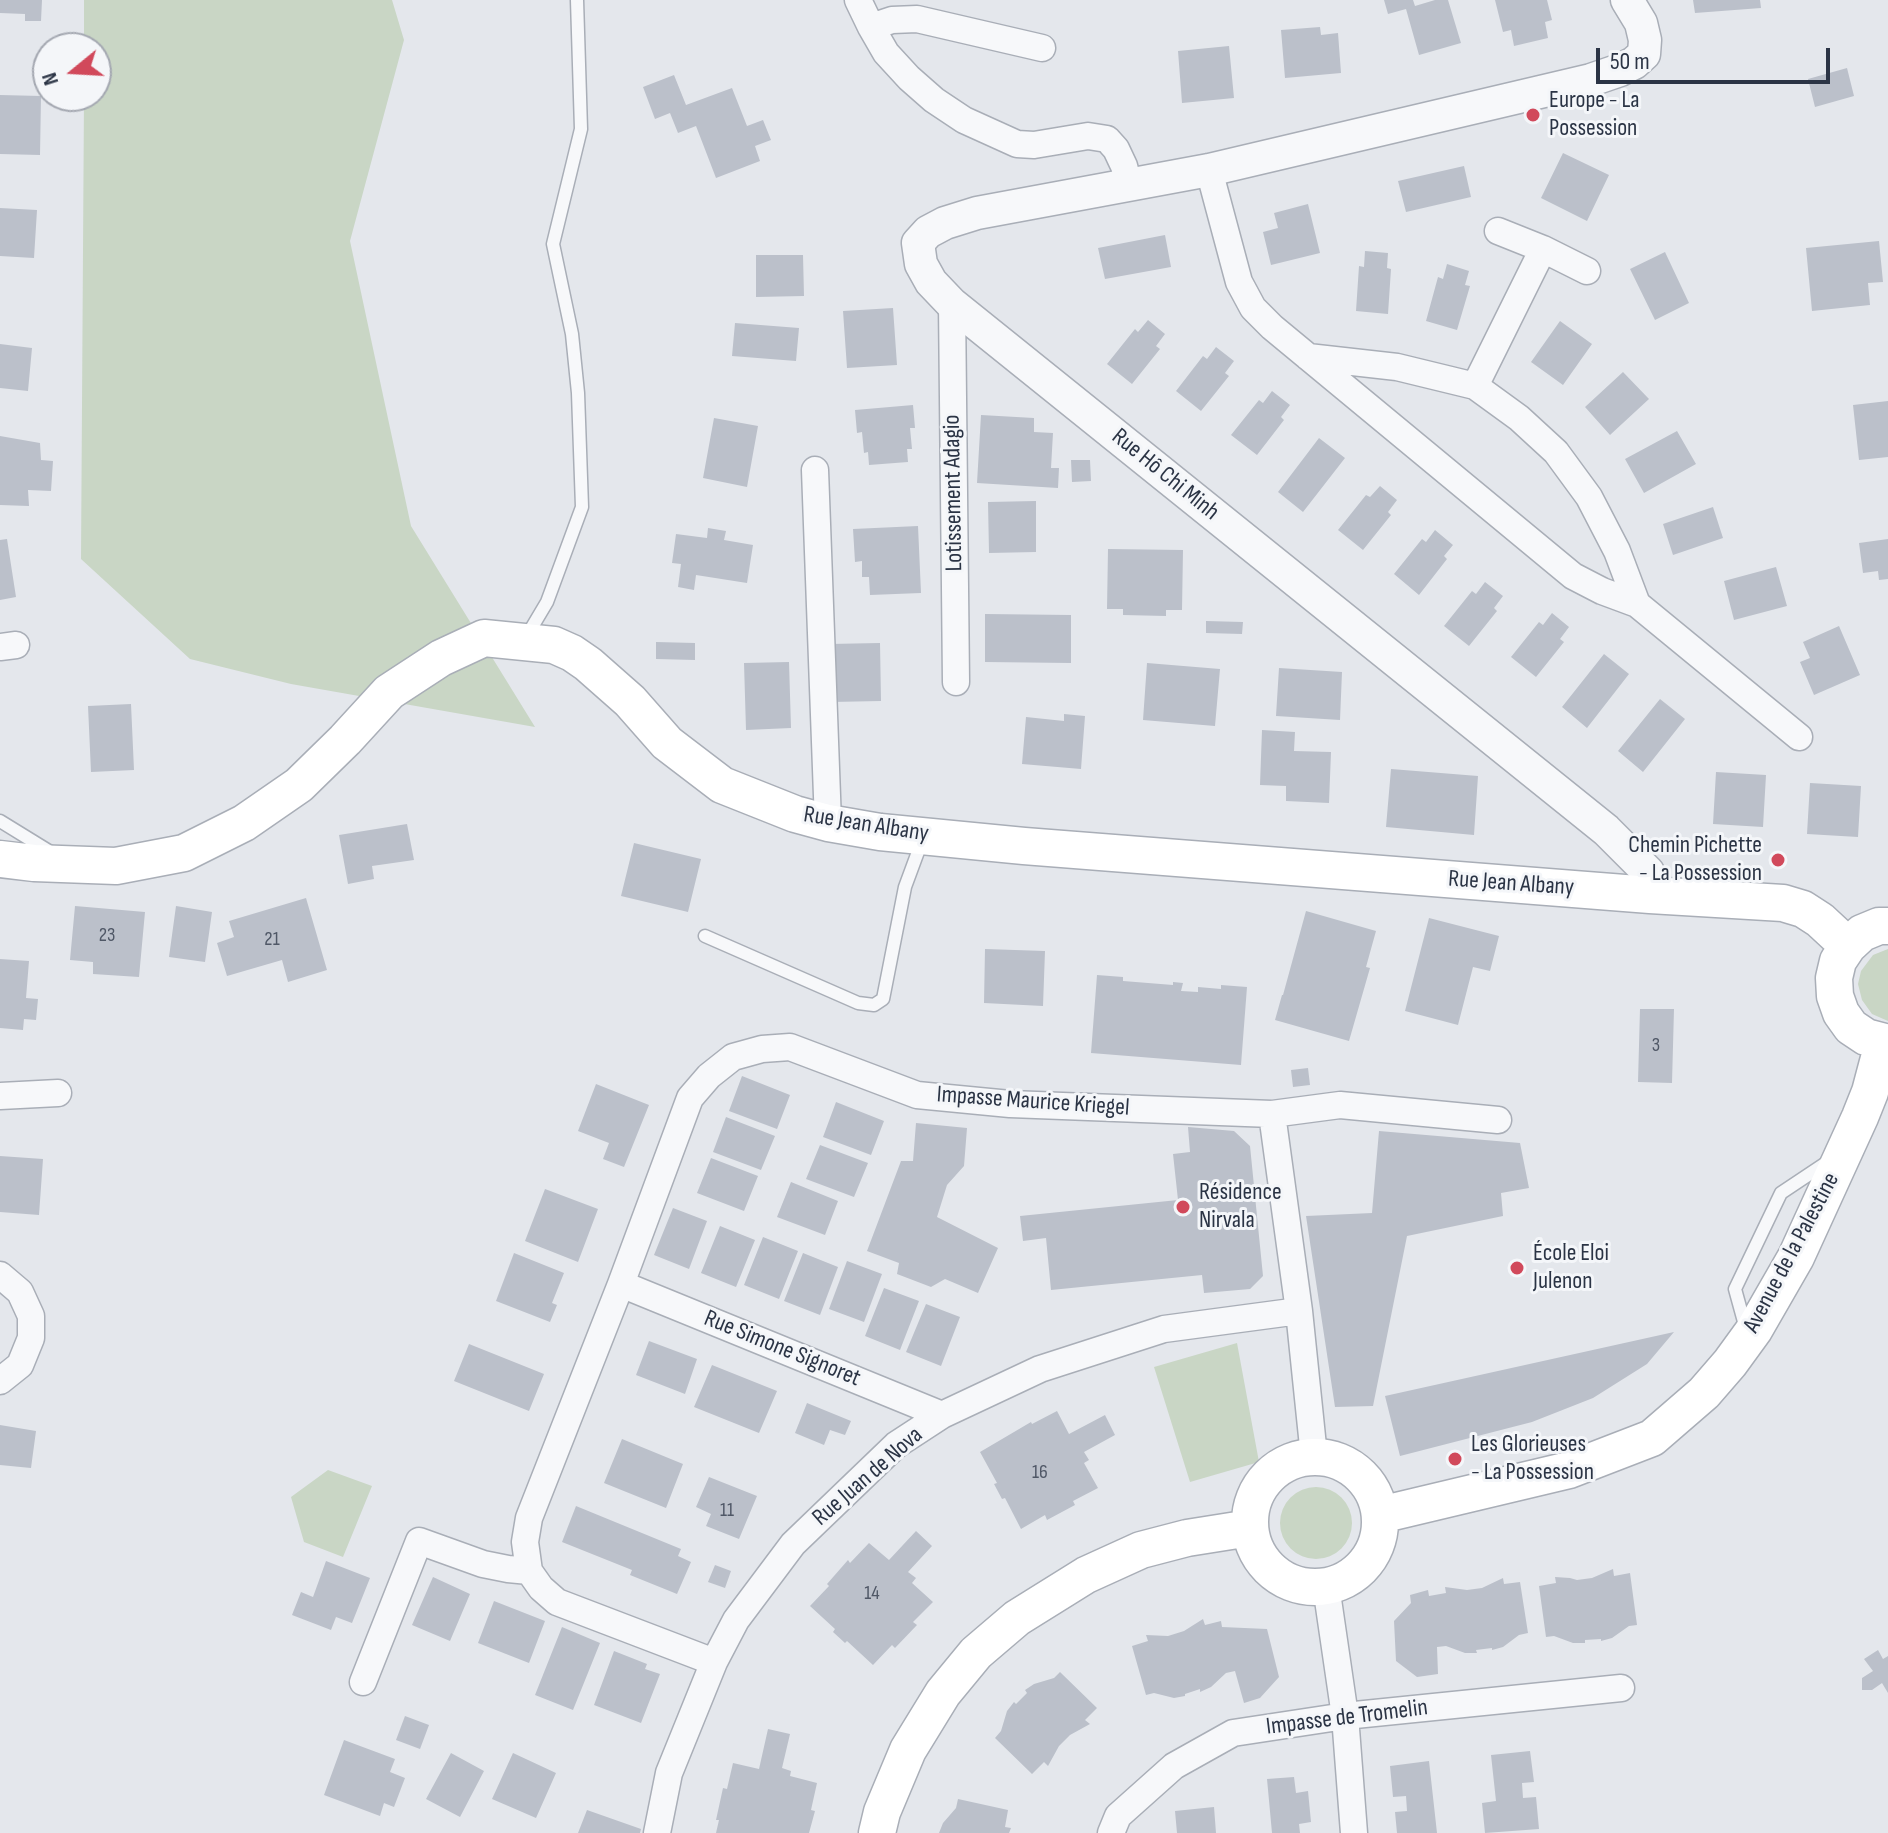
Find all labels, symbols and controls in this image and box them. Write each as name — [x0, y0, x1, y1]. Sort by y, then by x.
north arrow — [32, 32, 112, 112]
scale bar — [1600, 32, 1834, 82]
text: 50 m — [1610, 47, 1650, 76]
text: N — [36, 69, 65, 89]
place label: Europe - La Possession — [1549, 87, 1640, 143]
marker: Europe - La Possession — [1524, 106, 1542, 124]
street label: Lotissement Adagio — [938, 414, 970, 572]
street label: Rue Hô Chi Minh — [1105, 423, 1225, 527]
street label: Rue Jean Albany — [801, 801, 931, 849]
place label: Chemin Pichette - La Possession — [1628, 832, 1762, 888]
marker: Chemin Pichette - La Possession — [1769, 851, 1787, 869]
street label: Rue Jean Albany — [1447, 865, 1575, 903]
house number: 23 — [99, 924, 115, 948]
house number: 21 — [264, 928, 280, 952]
house number: 3 — [1652, 1034, 1660, 1058]
street label: Impasse Maurice Kriegel — [936, 1081, 1130, 1123]
street label: Avenue de la Palestine — [1738, 1168, 1846, 1338]
place label: Résidence Nirvala — [1199, 1179, 1282, 1235]
marker: Résidence Nirvala — [1174, 1198, 1192, 1216]
place label: École Eloi Julenon — [1533, 1240, 1609, 1296]
marker: École Eloi Julenon — [1508, 1259, 1526, 1277]
street label: Rue Simone Signoret — [699, 1304, 865, 1394]
street label: Rue Juan de Nova — [807, 1421, 929, 1533]
place label: Les Glorieuses - La Possession — [1471, 1431, 1594, 1487]
marker: Les Glorieuses - La Possession — [1446, 1450, 1464, 1468]
house number: 16 — [1032, 1461, 1048, 1485]
house number: 11 — [720, 1499, 734, 1523]
house number: 14 — [864, 1582, 880, 1606]
street label: Impasse de Tromelin — [1265, 1694, 1429, 1742]

